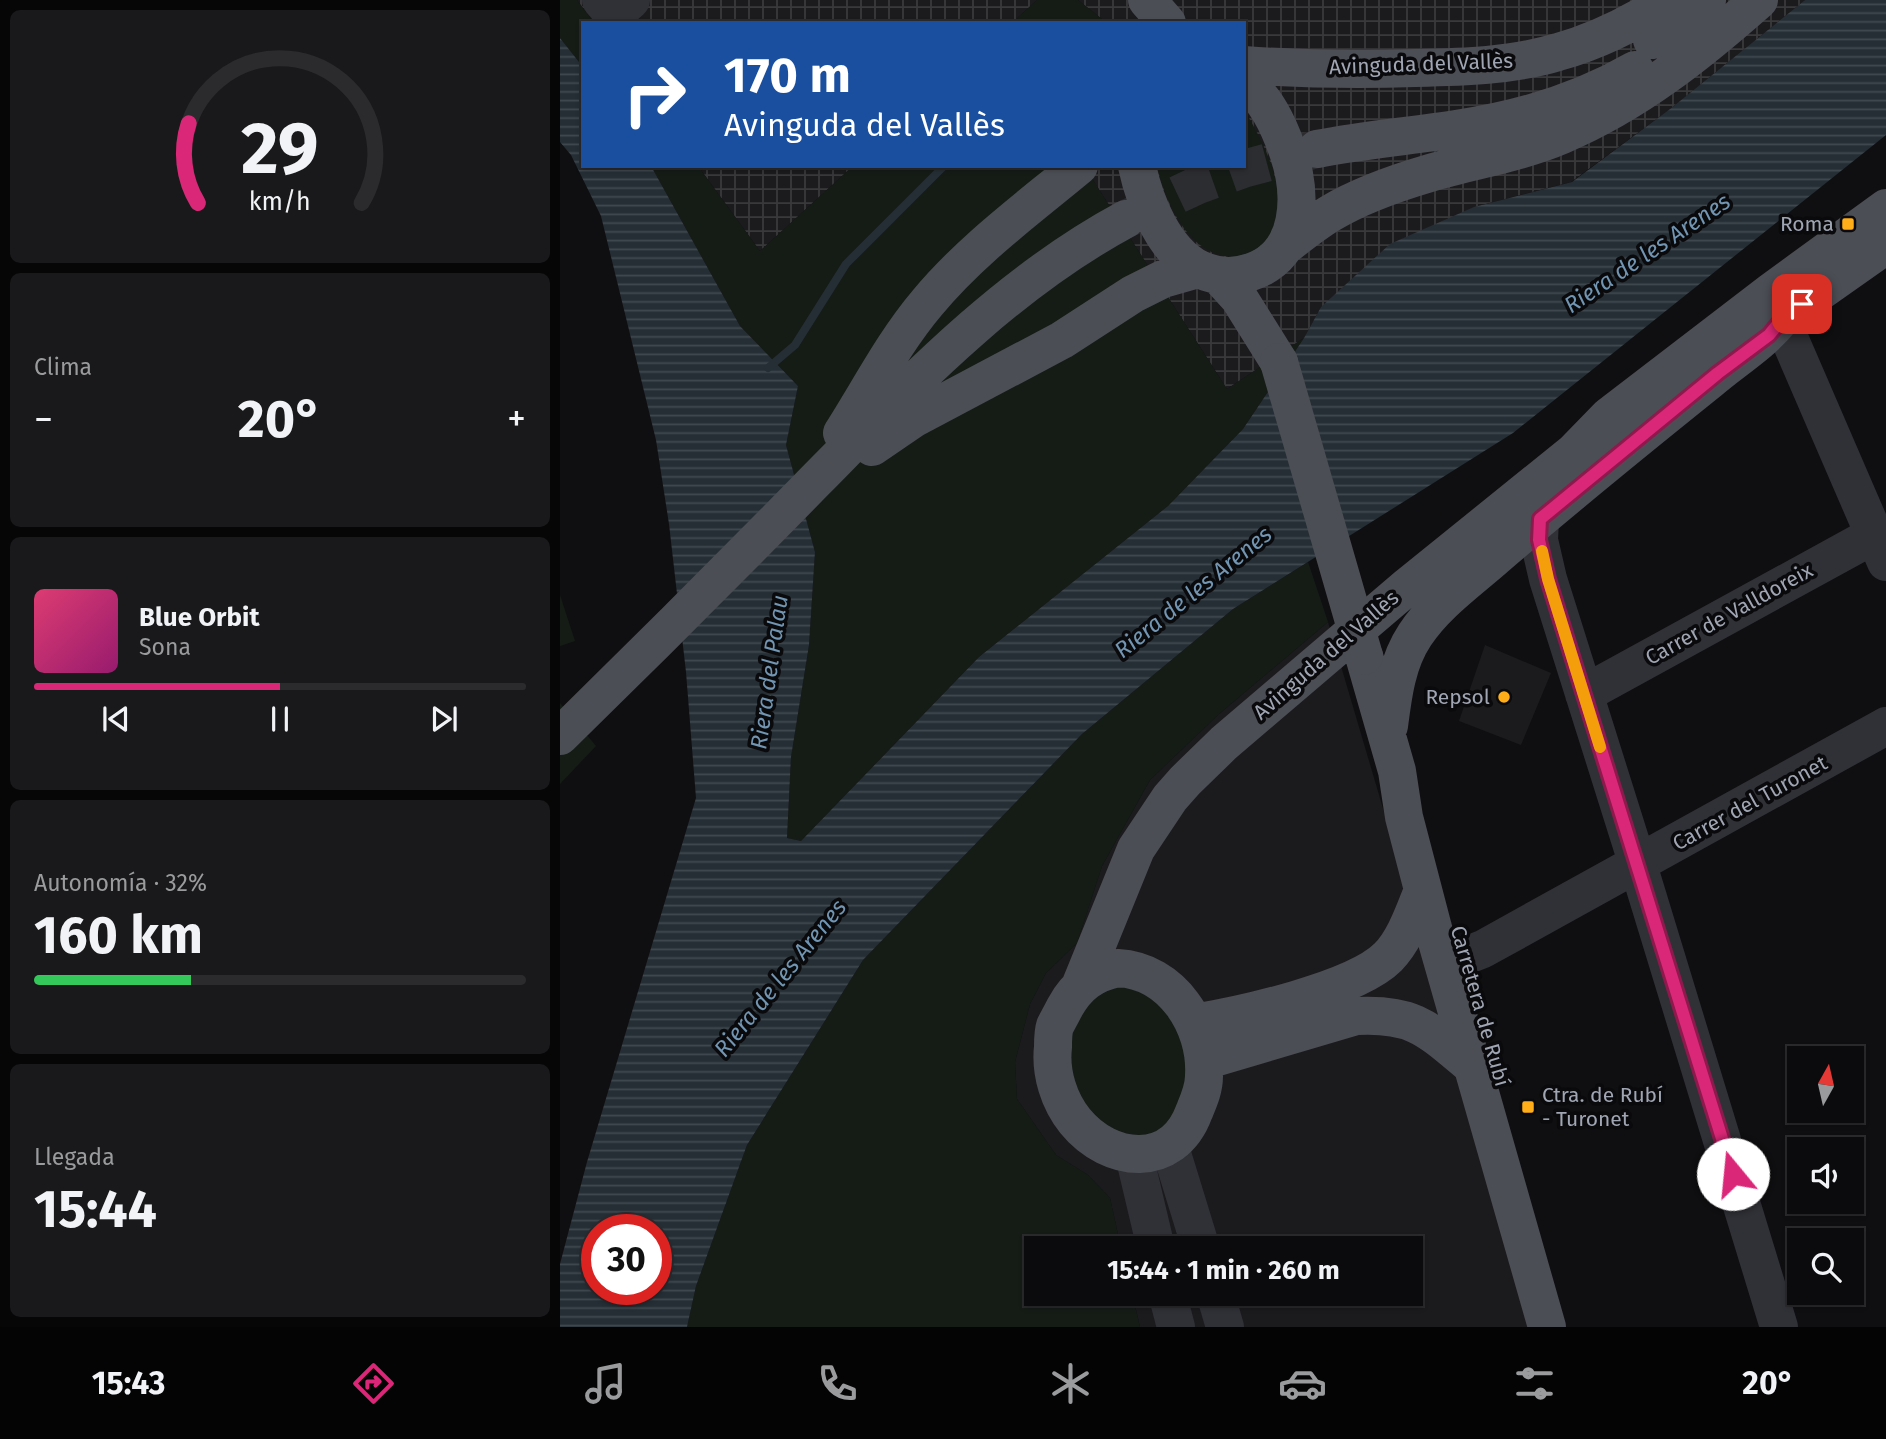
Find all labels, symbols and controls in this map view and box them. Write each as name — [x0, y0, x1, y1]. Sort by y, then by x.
text: 170 m — [724, 46, 851, 105]
street label: Avinguda del Vallès — [1328, 48, 1514, 80]
icon: right — [609, 49, 700, 140]
text: 29 — [241, 105, 319, 192]
text: Avinguda del Vallès — [724, 106, 1005, 144]
text: km/h — [249, 187, 311, 217]
water label: Riera de les Arenes — [1559, 187, 1736, 319]
place label: Roma — [1780, 211, 1834, 237]
marker: Roma — [1840, 216, 1856, 232]
pin — [1772, 274, 1832, 334]
icon: arrive — [1783, 285, 1821, 323]
text: Clima — [34, 353, 92, 381]
text: 20° — [238, 388, 322, 451]
text: − — [34, 396, 53, 442]
text: + — [507, 396, 526, 442]
water label: Riera de les Arenes — [1109, 520, 1278, 664]
street label: Carrer de Valldoreix — [1641, 557, 1818, 671]
street label: Avinguda del Vallès — [1248, 585, 1404, 725]
water label: Riera del Palau — [744, 593, 794, 751]
text: Blue Orbit — [139, 602, 259, 633]
text: Sona — [139, 633, 191, 661]
place label: Repsol — [1425, 684, 1490, 710]
marker: Repsol — [1496, 689, 1512, 705]
icon: previous — [97, 700, 135, 738]
icon: pause — [261, 700, 299, 738]
icon: next — [425, 700, 463, 738]
street label: Carrer del Turonet — [1668, 750, 1832, 856]
text: Autonomía · 32% — [34, 869, 207, 897]
water label: Riera de les Arenes — [708, 893, 852, 1062]
text: 160 km — [34, 904, 203, 967]
street label: Carretera de Rubí — [1445, 923, 1515, 1089]
north arrow — [1787, 1046, 1864, 1124]
map controls — [1787, 1046, 1864, 1305]
place label: Ctra. de Rubí - Turonet — [1542, 1082, 1663, 1132]
marker: Ctra. de Rubí - Turonet — [1520, 1099, 1536, 1115]
position arrow — [1696, 1137, 1770, 1211]
button: sound — [1787, 1137, 1864, 1214]
text: Llegada — [34, 1143, 115, 1171]
text: 15:44 — [34, 1178, 157, 1241]
speed limit sign: 30 — [581, 1214, 672, 1305]
button: search — [1787, 1228, 1864, 1305]
text: 15:44 · 1 min · 260 m — [1107, 1255, 1340, 1286]
icon: directions — [349, 1359, 398, 1408]
icon: music — [581, 1359, 630, 1408]
icon: phone — [813, 1359, 862, 1408]
icon: climate — [1046, 1359, 1095, 1408]
icon: car — [1278, 1359, 1327, 1408]
icon: filters — [1510, 1359, 1559, 1408]
text: 15:43 — [92, 1364, 165, 1402]
text: 20° — [1742, 1364, 1794, 1402]

